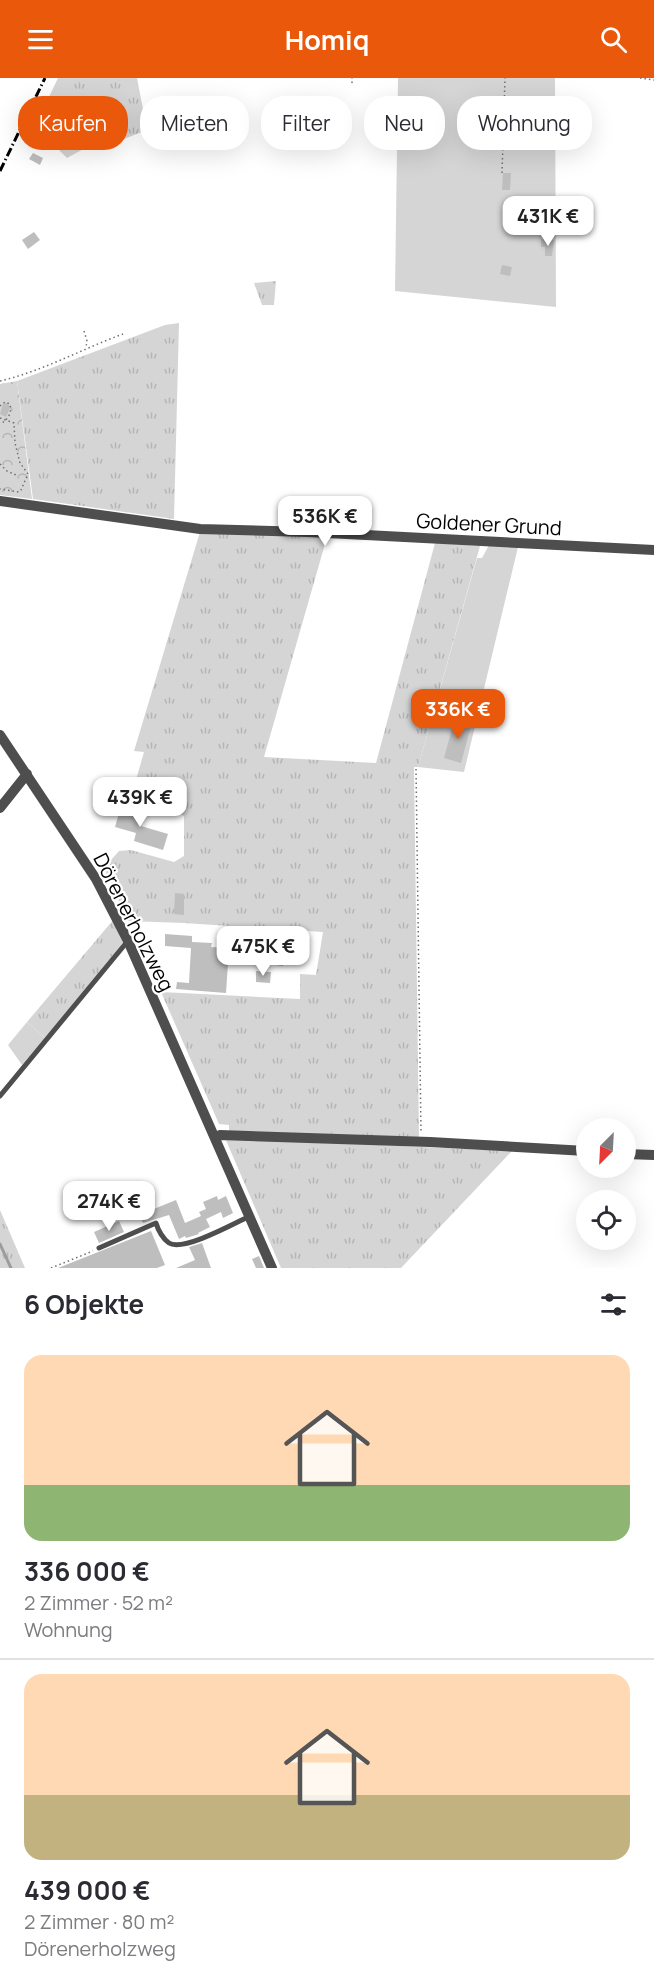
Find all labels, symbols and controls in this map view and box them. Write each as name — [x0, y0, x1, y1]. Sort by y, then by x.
text: Homiq — [285, 21, 369, 58]
icon: menu — [24, 23, 57, 56]
icon: search — [597, 23, 630, 56]
chip: Kaufen — [18, 96, 128, 150]
chip: Mieten — [140, 96, 249, 150]
chip: Filter — [261, 96, 352, 150]
chip: Neu — [364, 96, 445, 150]
chip: Wohnung — [457, 96, 592, 150]
pin: 431K € — [499, 196, 597, 247]
text: 431K € — [517, 202, 579, 229]
pin: 536K € — [276, 496, 374, 547]
text: 536K € — [292, 502, 358, 529]
street label: Goldener Grund — [416, 507, 562, 541]
pin: 336K € — [409, 689, 507, 740]
text: 336K € — [425, 695, 491, 722]
pin: 439K € — [91, 777, 189, 828]
text: 439K € — [107, 783, 173, 810]
street label: Dörenerholzweg — [88, 848, 180, 996]
pin: 475K € — [214, 926, 312, 977]
text: 475K € — [231, 932, 295, 959]
north arrow — [576, 1118, 636, 1178]
map controls — [576, 1118, 636, 1250]
pin: 274K € — [60, 1181, 158, 1232]
text: 274K € — [77, 1187, 141, 1214]
button: locate — [576, 1190, 636, 1250]
text: 6 Objekte — [24, 1286, 144, 1322]
icon: filters — [597, 1288, 630, 1321]
icon: home — [273, 1394, 381, 1502]
text: 336 000 € — [24, 1553, 150, 1589]
text: 2 Zimmer · 52 m² — [24, 1589, 173, 1616]
text: Wohnung — [24, 1616, 113, 1643]
icon: home — [273, 1713, 381, 1821]
text: 439 000 € — [24, 1872, 151, 1908]
text: 2 Zimmer · 80 m² — [24, 1908, 174, 1935]
text: Dörenerholzweg — [24, 1935, 176, 1962]

